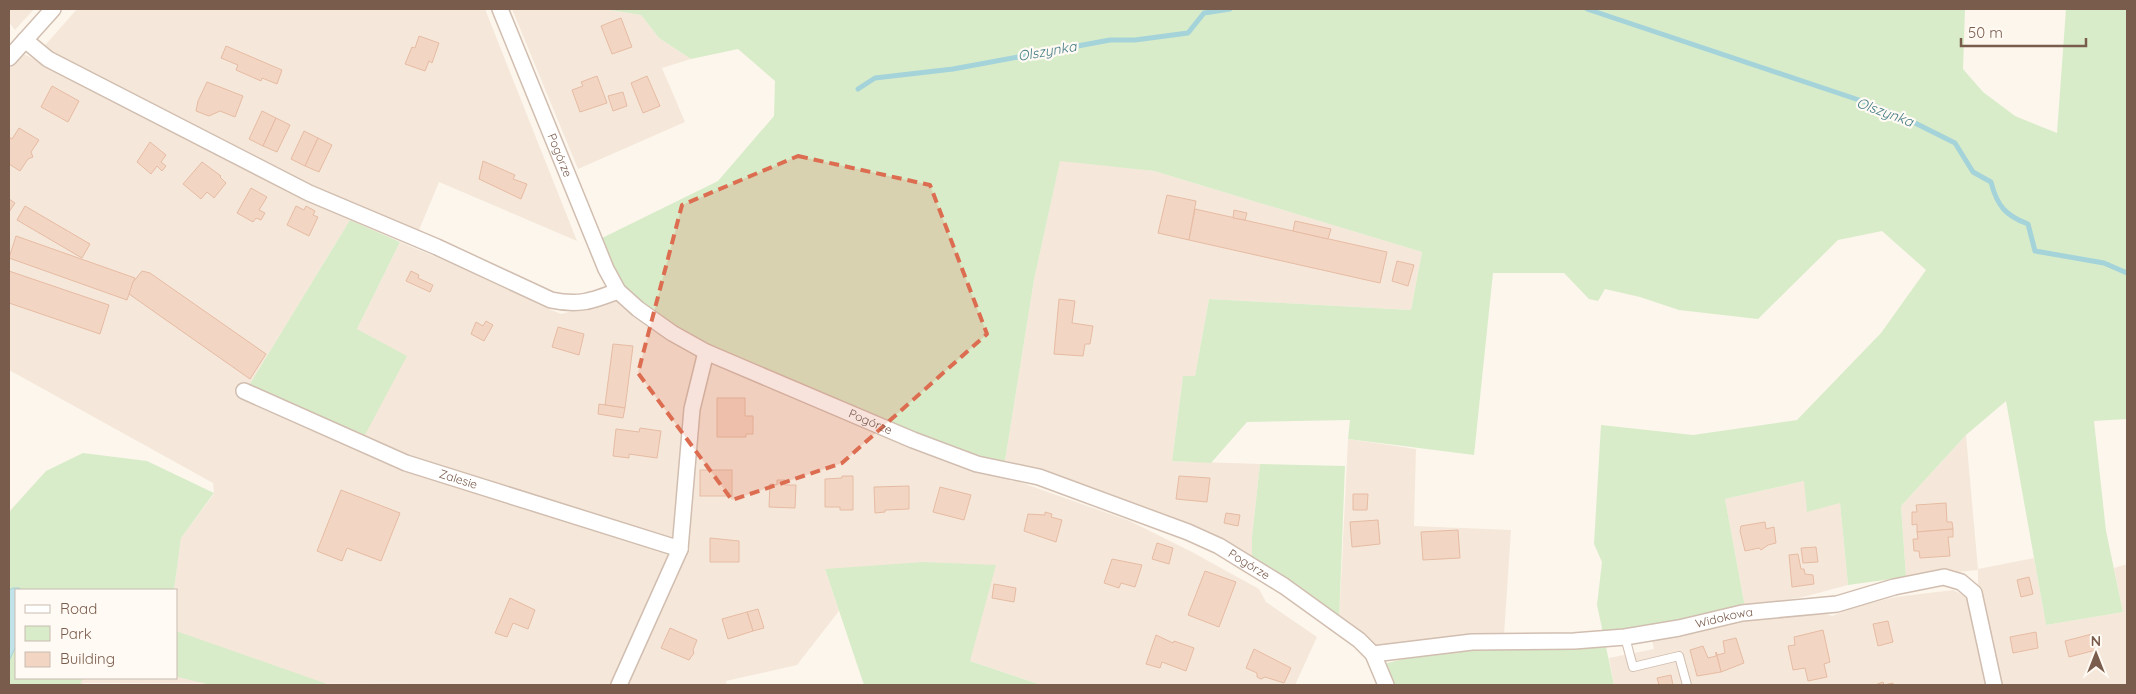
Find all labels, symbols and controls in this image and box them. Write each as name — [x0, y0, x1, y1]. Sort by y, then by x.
scale bar — [1961, 15, 2086, 47]
text: 50 m — [1968, 23, 2003, 42]
water label: Olszynka — [1016, 37, 1079, 65]
water label: Olszynka — [1854, 93, 1917, 131]
street label: Pogórze — [544, 131, 576, 179]
street label: Pogórze — [846, 406, 895, 437]
street label: Zalesie — [437, 466, 480, 492]
street label: Pogórze — [1226, 546, 1273, 583]
legend — [15, 589, 178, 679]
text: Road — [60, 599, 97, 618]
street label: Widokowa — [1694, 604, 1753, 631]
text: Park — [60, 624, 92, 643]
north arrow — [2071, 629, 2121, 679]
text: N — [2091, 632, 2101, 650]
text: Building — [60, 649, 115, 668]

